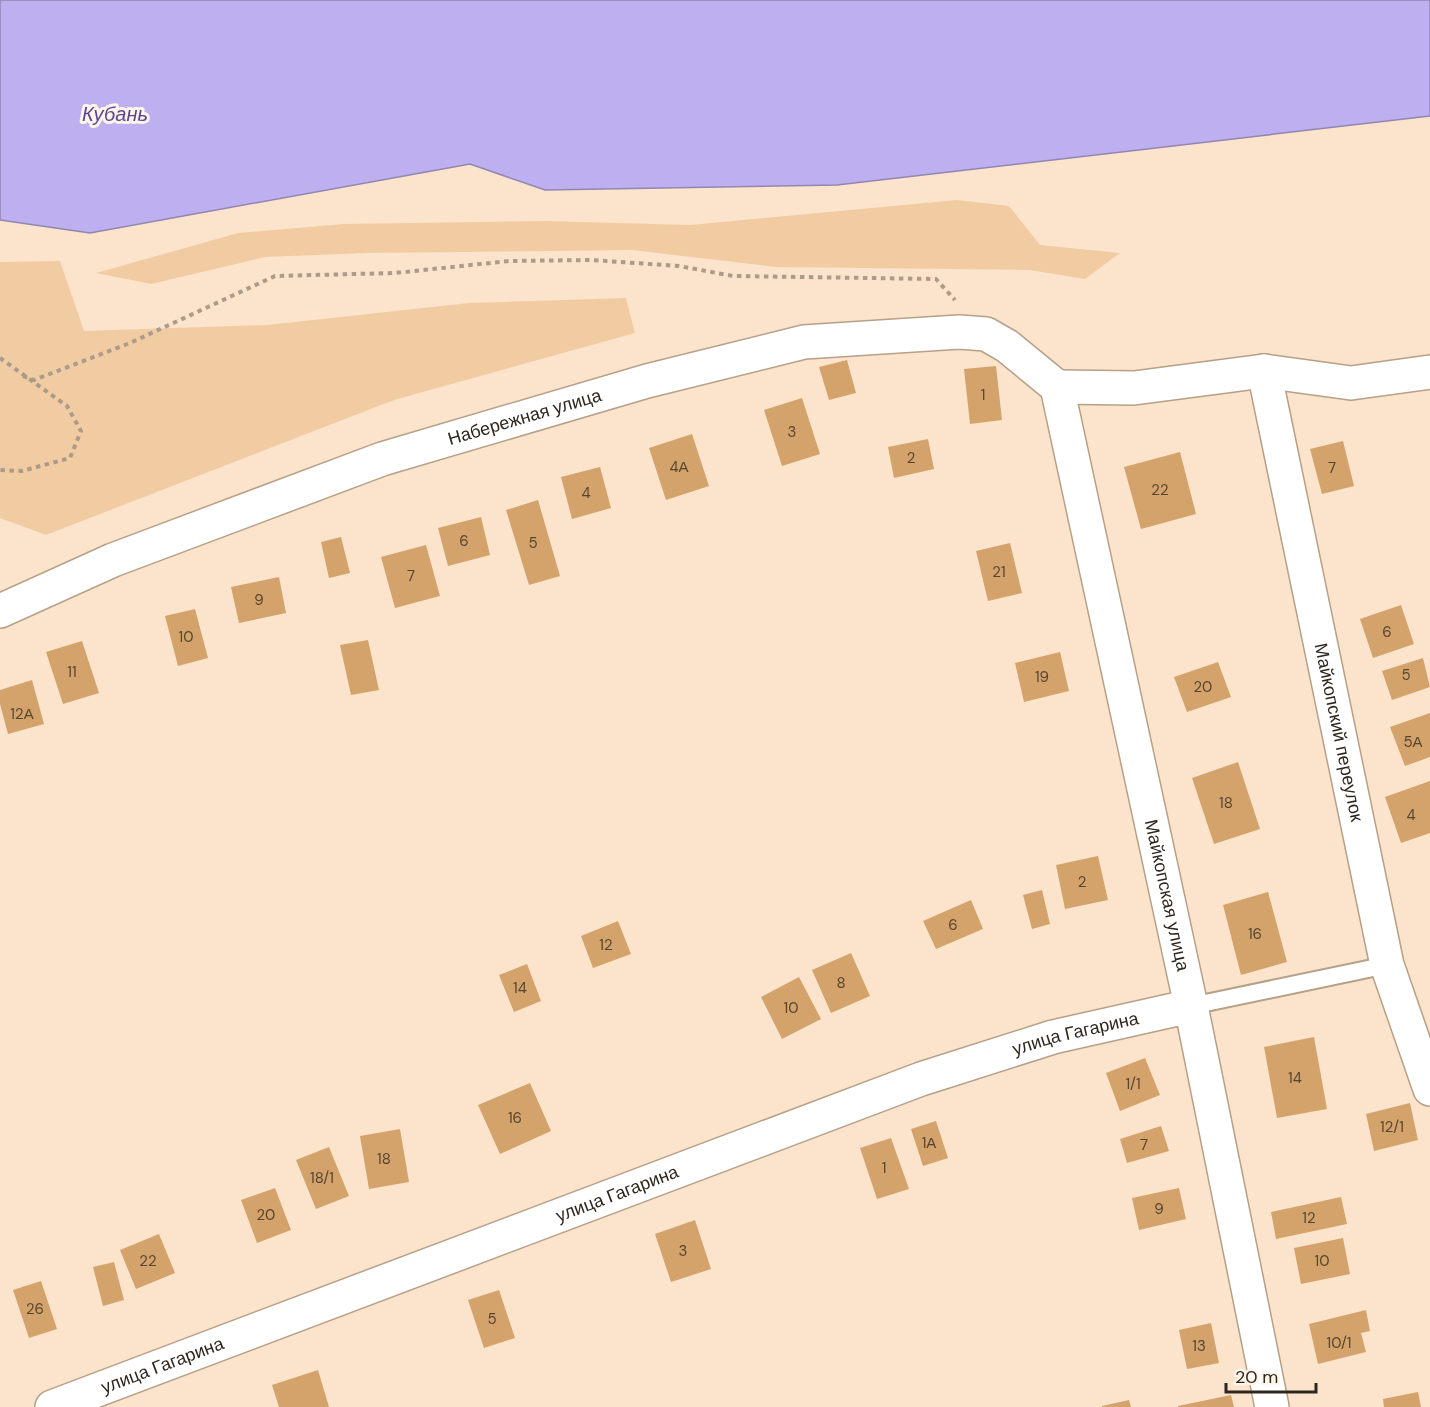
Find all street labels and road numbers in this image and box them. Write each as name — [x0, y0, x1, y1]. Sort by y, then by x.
street label: Набережная улица — [445, 383, 605, 451]
street label: Майкопский переулок — [1309, 641, 1369, 824]
street label: Майкопская улица — [1139, 817, 1195, 974]
street label: улица Гагарина — [1009, 1006, 1142, 1061]
street label: улица Гагарина — [552, 1159, 683, 1228]
street label: улица Гагарина — [98, 1331, 228, 1399]

